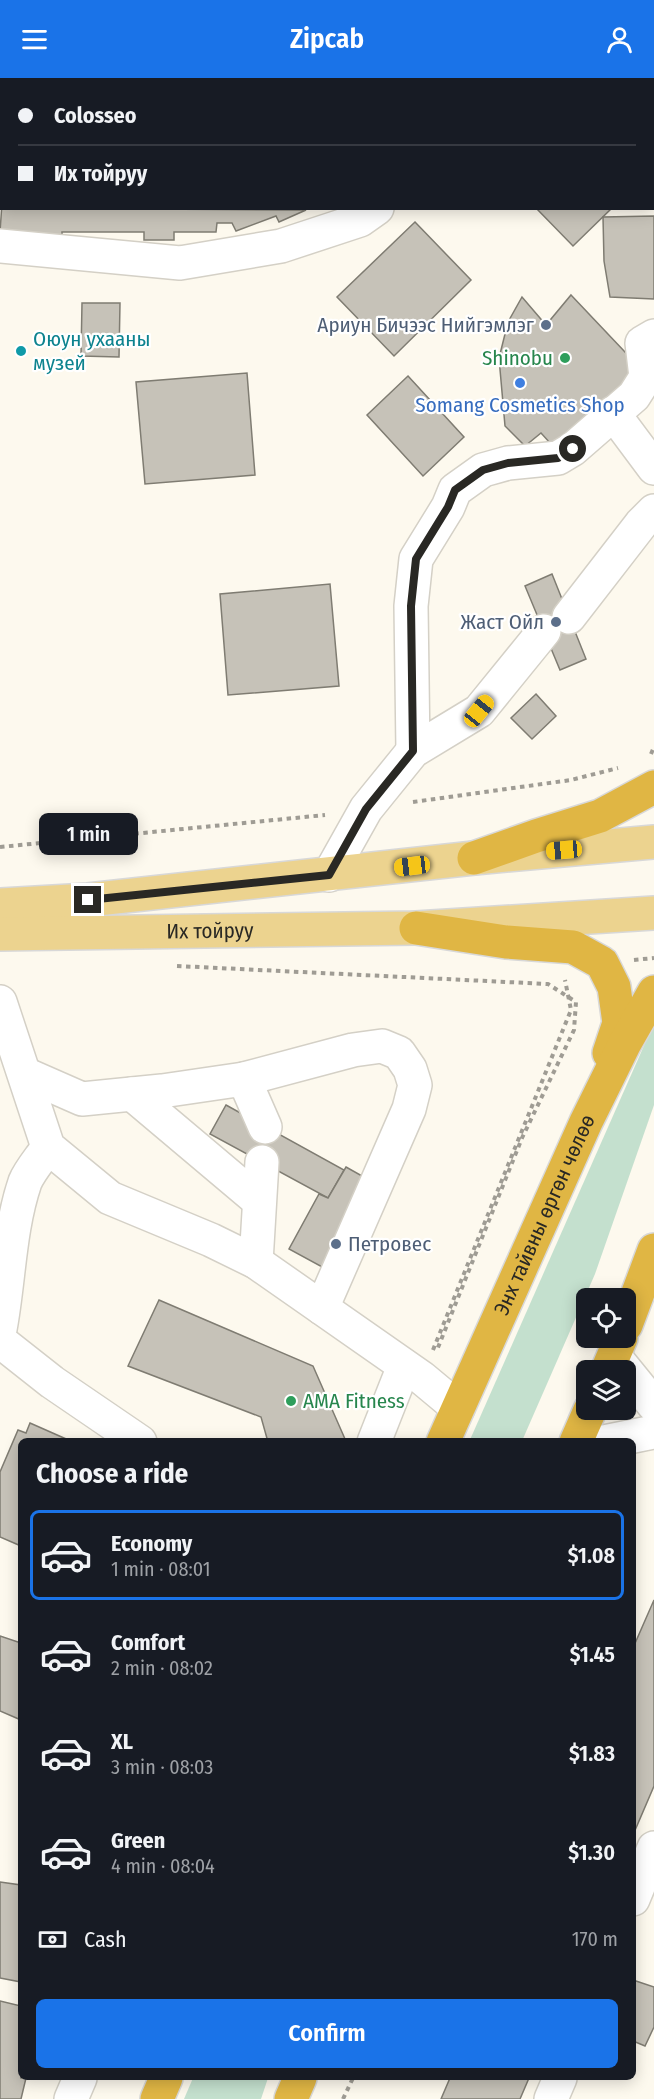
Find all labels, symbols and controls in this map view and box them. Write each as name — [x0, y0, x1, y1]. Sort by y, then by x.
icon: menu — [18, 23, 51, 56]
text: Zipcab — [290, 23, 364, 55]
icon: person — [603, 23, 636, 56]
text: Colosseo — [54, 102, 137, 129]
text: Их тойруу — [54, 160, 147, 187]
place label: Ариун Бичээс Нийгэмлэг — [317, 312, 535, 338]
marker: Ариун Бичээс Нийгэмлэг — [539, 318, 553, 332]
place label: Оюун ухааны музей — [33, 326, 150, 376]
marker: Оюун ухааны музей — [14, 344, 28, 358]
place label: Shinobu — [482, 345, 553, 371]
marker: Shinobu — [558, 351, 572, 365]
marker: Somang Cosmetics Shop — [513, 376, 527, 390]
place label: Somang Cosmetics Shop — [415, 392, 625, 418]
route start — [559, 435, 586, 462]
place label: Жаст Ойл — [461, 609, 544, 635]
marker: Жаст Ойл — [549, 615, 563, 629]
car — [461, 691, 497, 731]
callout: 1 min — [38, 813, 138, 855]
text: 1 min — [67, 822, 110, 846]
car — [545, 839, 583, 861]
car — [393, 855, 431, 877]
route end — [74, 886, 101, 913]
street label: Их тойруу — [166, 917, 254, 945]
street label: Энх тайвны өргөн чөлөө — [489, 1110, 601, 1319]
place label: Петровес — [348, 1231, 431, 1257]
marker: Петровес — [329, 1237, 343, 1251]
map controls — [576, 1288, 636, 1420]
button: locate — [576, 1288, 636, 1348]
button: layers — [576, 1360, 636, 1420]
place label: AMA Fitness — [303, 1388, 405, 1414]
marker: AMA Fitness — [284, 1394, 298, 1408]
text: Choose a ride — [36, 1458, 188, 1490]
icon: car — [39, 1528, 93, 1582]
text: Economy — [111, 1530, 192, 1557]
text: $1.08 — [568, 1542, 615, 1569]
text: 1 min · 08:01 — [111, 1557, 210, 1581]
icon: car — [39, 1627, 93, 1681]
text: Comfort — [111, 1629, 185, 1656]
text: $1.45 — [570, 1641, 615, 1668]
text: 2 min · 08:02 — [111, 1656, 213, 1680]
icon: car — [39, 1726, 93, 1780]
text: XL — [111, 1728, 133, 1755]
text: $1.83 — [569, 1740, 615, 1767]
text: 3 min · 08:03 — [111, 1755, 213, 1779]
icon: car — [39, 1825, 93, 1879]
text: Green — [111, 1827, 165, 1854]
text: $1.30 — [568, 1839, 615, 1866]
text: 4 min · 08:04 — [111, 1854, 215, 1878]
icon: cash — [36, 1923, 69, 1956]
text: Cash — [84, 1926, 127, 1953]
text: 170 m — [572, 1927, 618, 1951]
button: Confirm — [36, 1999, 618, 2068]

